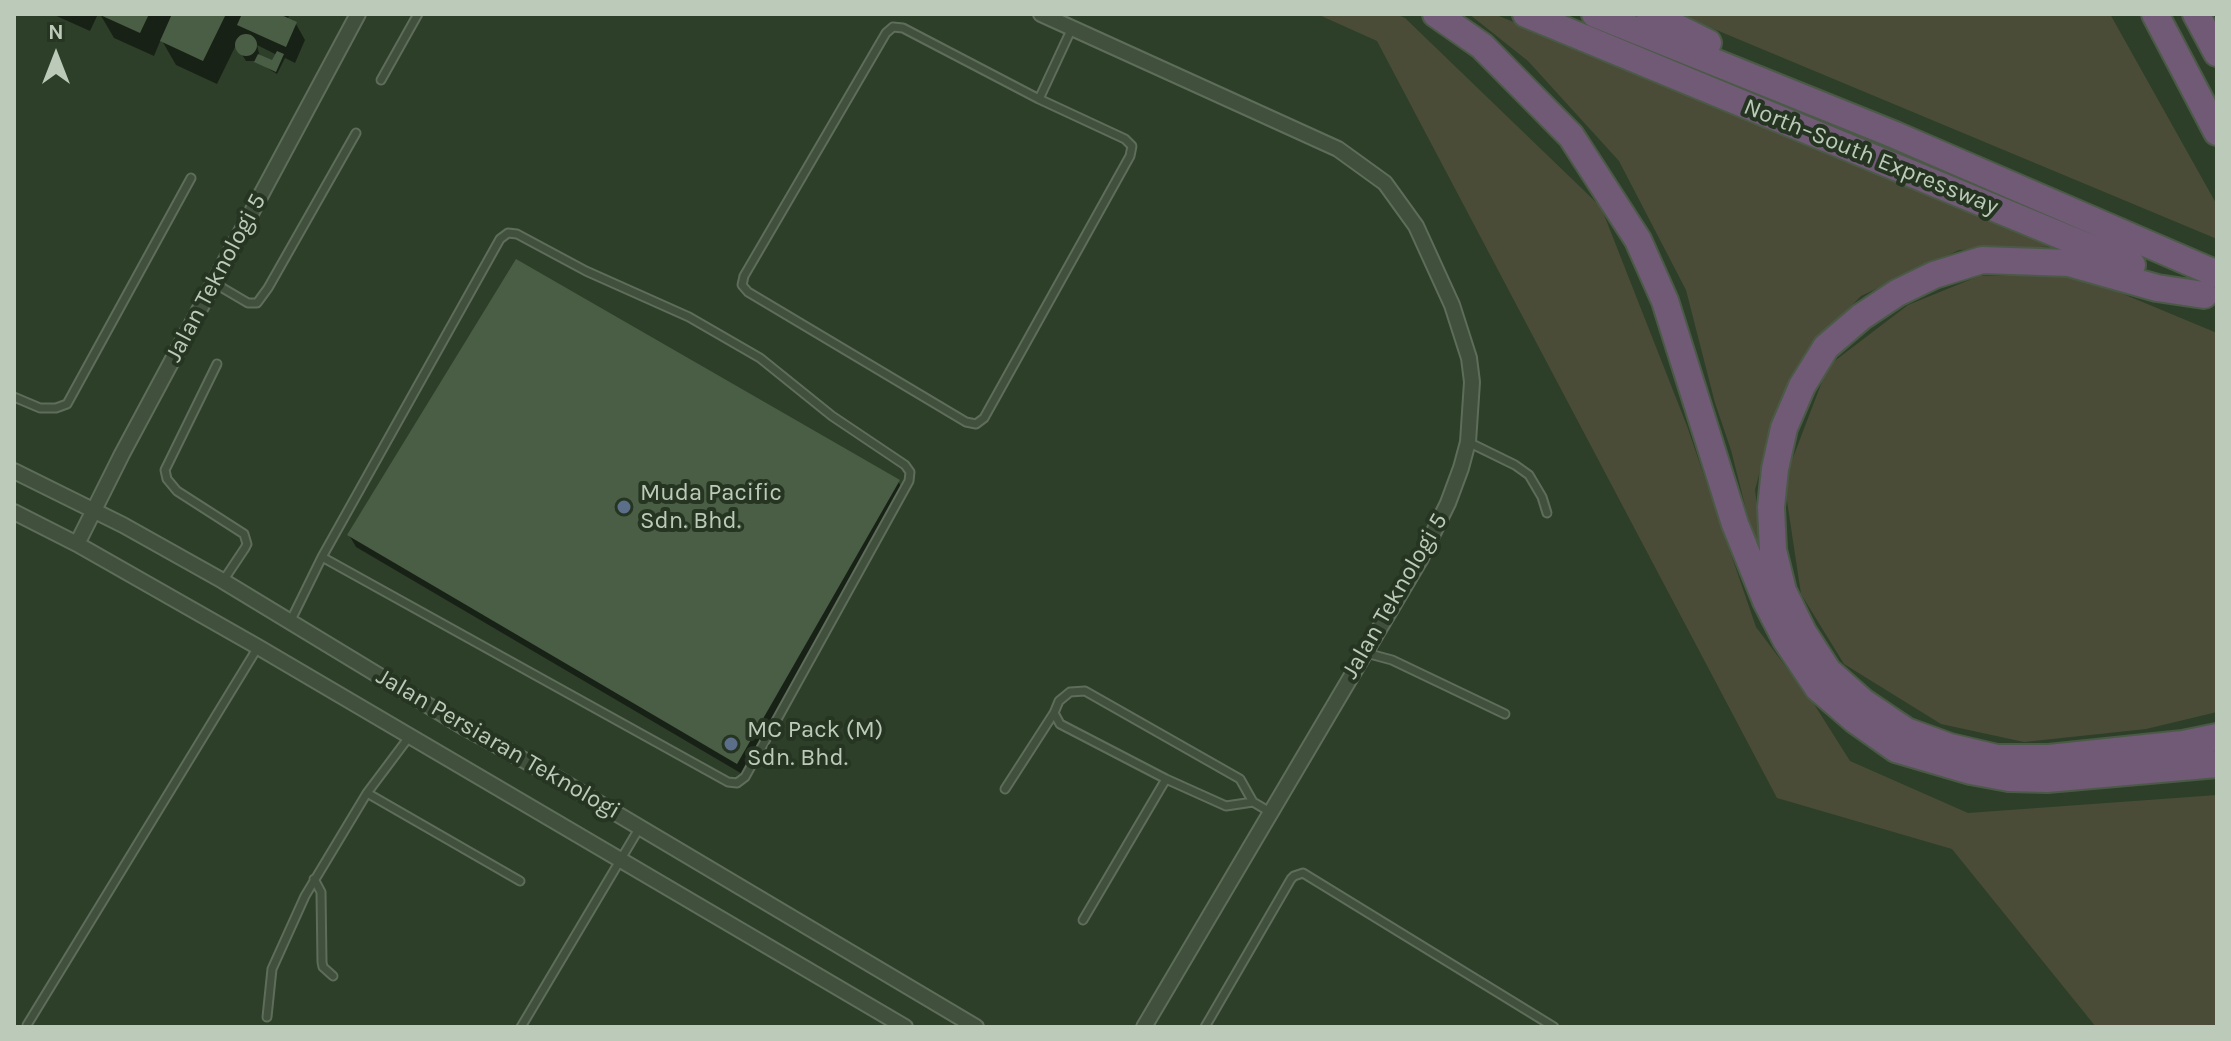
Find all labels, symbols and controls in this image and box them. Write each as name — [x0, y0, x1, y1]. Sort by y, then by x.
north arrow — [16, 16, 96, 96]
text: N — [48, 19, 64, 45]
street label: North–South Expressway — [1739, 93, 2003, 221]
street label: Jalan Teknologi 5 — [160, 189, 272, 367]
place label: Muda Pacific Sdn. Bhd. — [640, 479, 782, 535]
marker: Muda Pacific Sdn. Bhd. — [615, 498, 633, 516]
street label: Jalan Teknologi 5 — [1336, 508, 1454, 684]
street label: Jalan Persiaran Teknologi — [371, 662, 625, 826]
place label: MC Pack (M) Sdn. Bhd. — [747, 716, 883, 772]
marker: MC Pack (M) Sdn. Bhd. — [722, 735, 740, 753]

